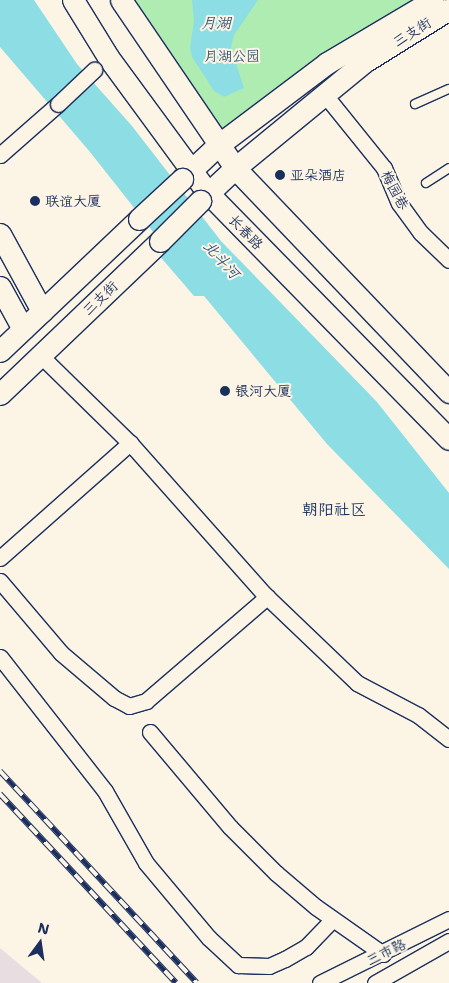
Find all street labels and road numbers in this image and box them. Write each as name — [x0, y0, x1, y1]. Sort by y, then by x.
street label: 三支街 — [390, 14, 434, 50]
street label: 梅园巷 — [378, 168, 412, 212]
street label: 长春路 — [225, 211, 267, 253]
street label: 三支街 — [79, 277, 121, 319]
street label: 三市路 — [363, 935, 409, 969]

